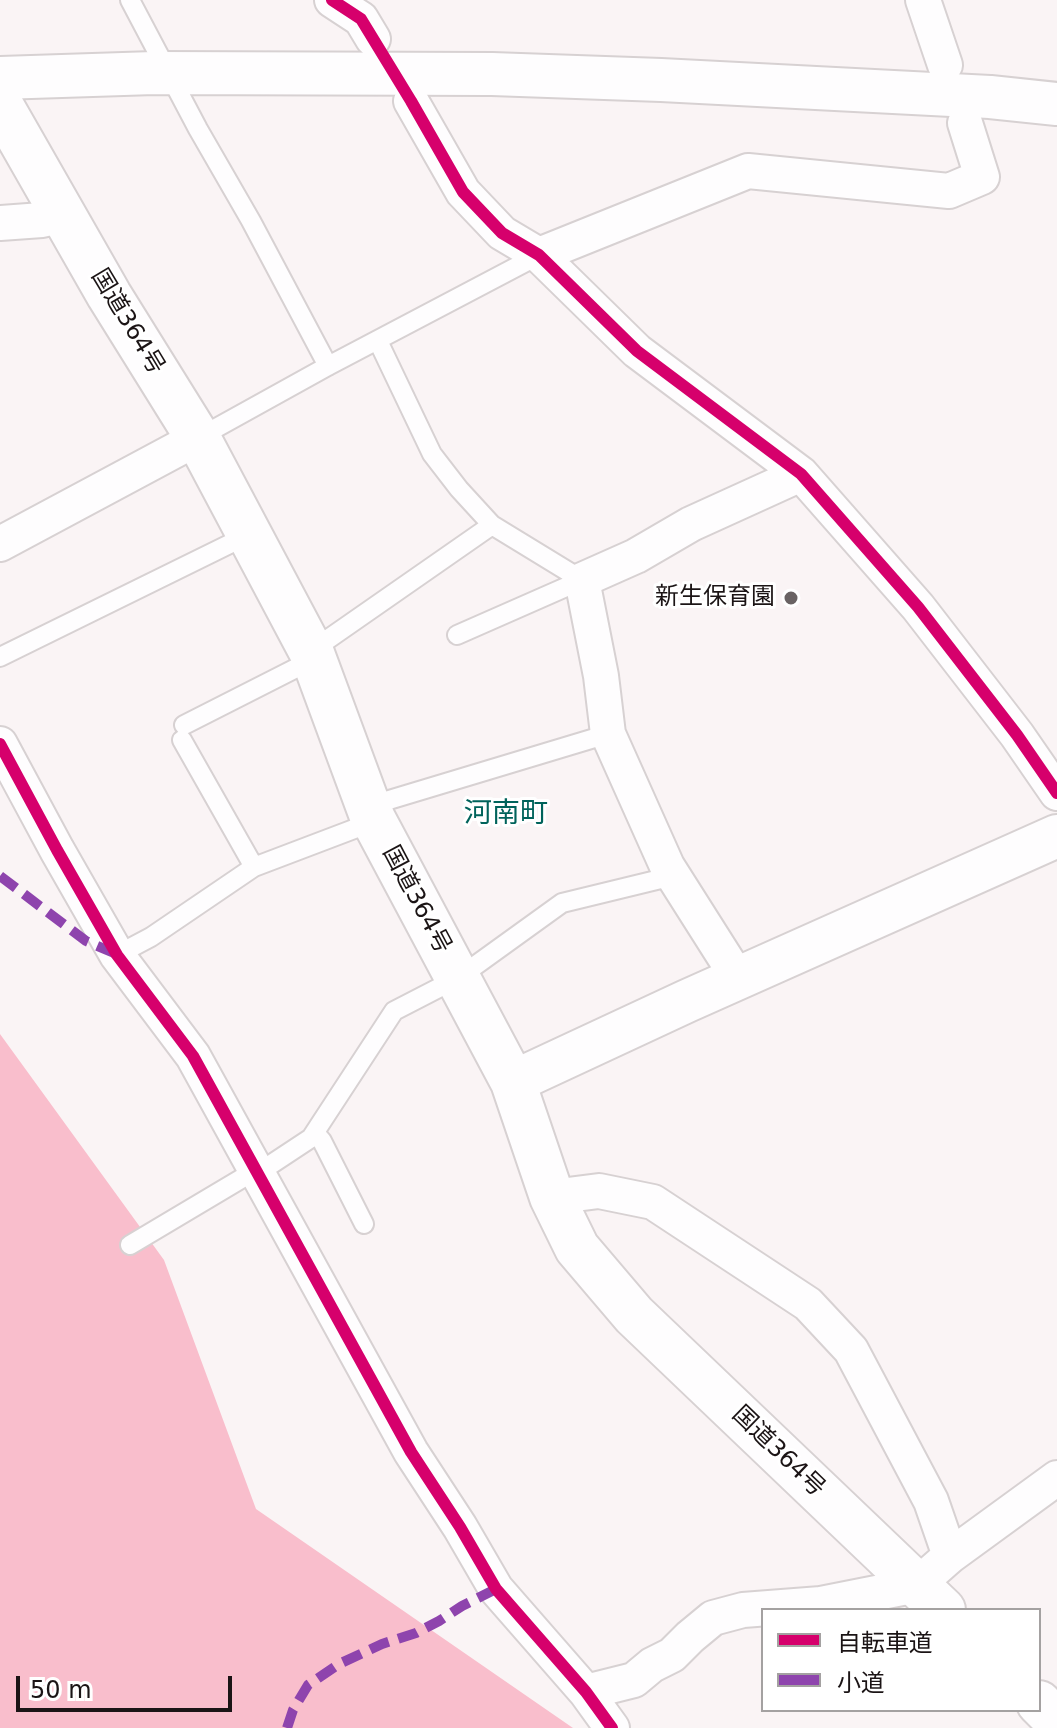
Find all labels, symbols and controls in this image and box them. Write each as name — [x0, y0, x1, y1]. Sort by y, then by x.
street label: 国道364号 — [84, 264, 170, 380]
place label: 新生保育園 — [655, 584, 775, 612]
marker: 新生保育園 — [782, 589, 800, 607]
district label: 河南町 — [464, 798, 548, 832]
street label: 国道364号 — [376, 841, 456, 959]
street label: 国道364号 — [726, 1401, 830, 1503]
legend — [761, 1608, 1041, 1712]
text: 自転車道 — [837, 1629, 933, 1657]
scale bar — [20, 1660, 236, 1710]
text: 小道 — [837, 1669, 885, 1697]
text: 50 m — [30, 1676, 92, 1704]

